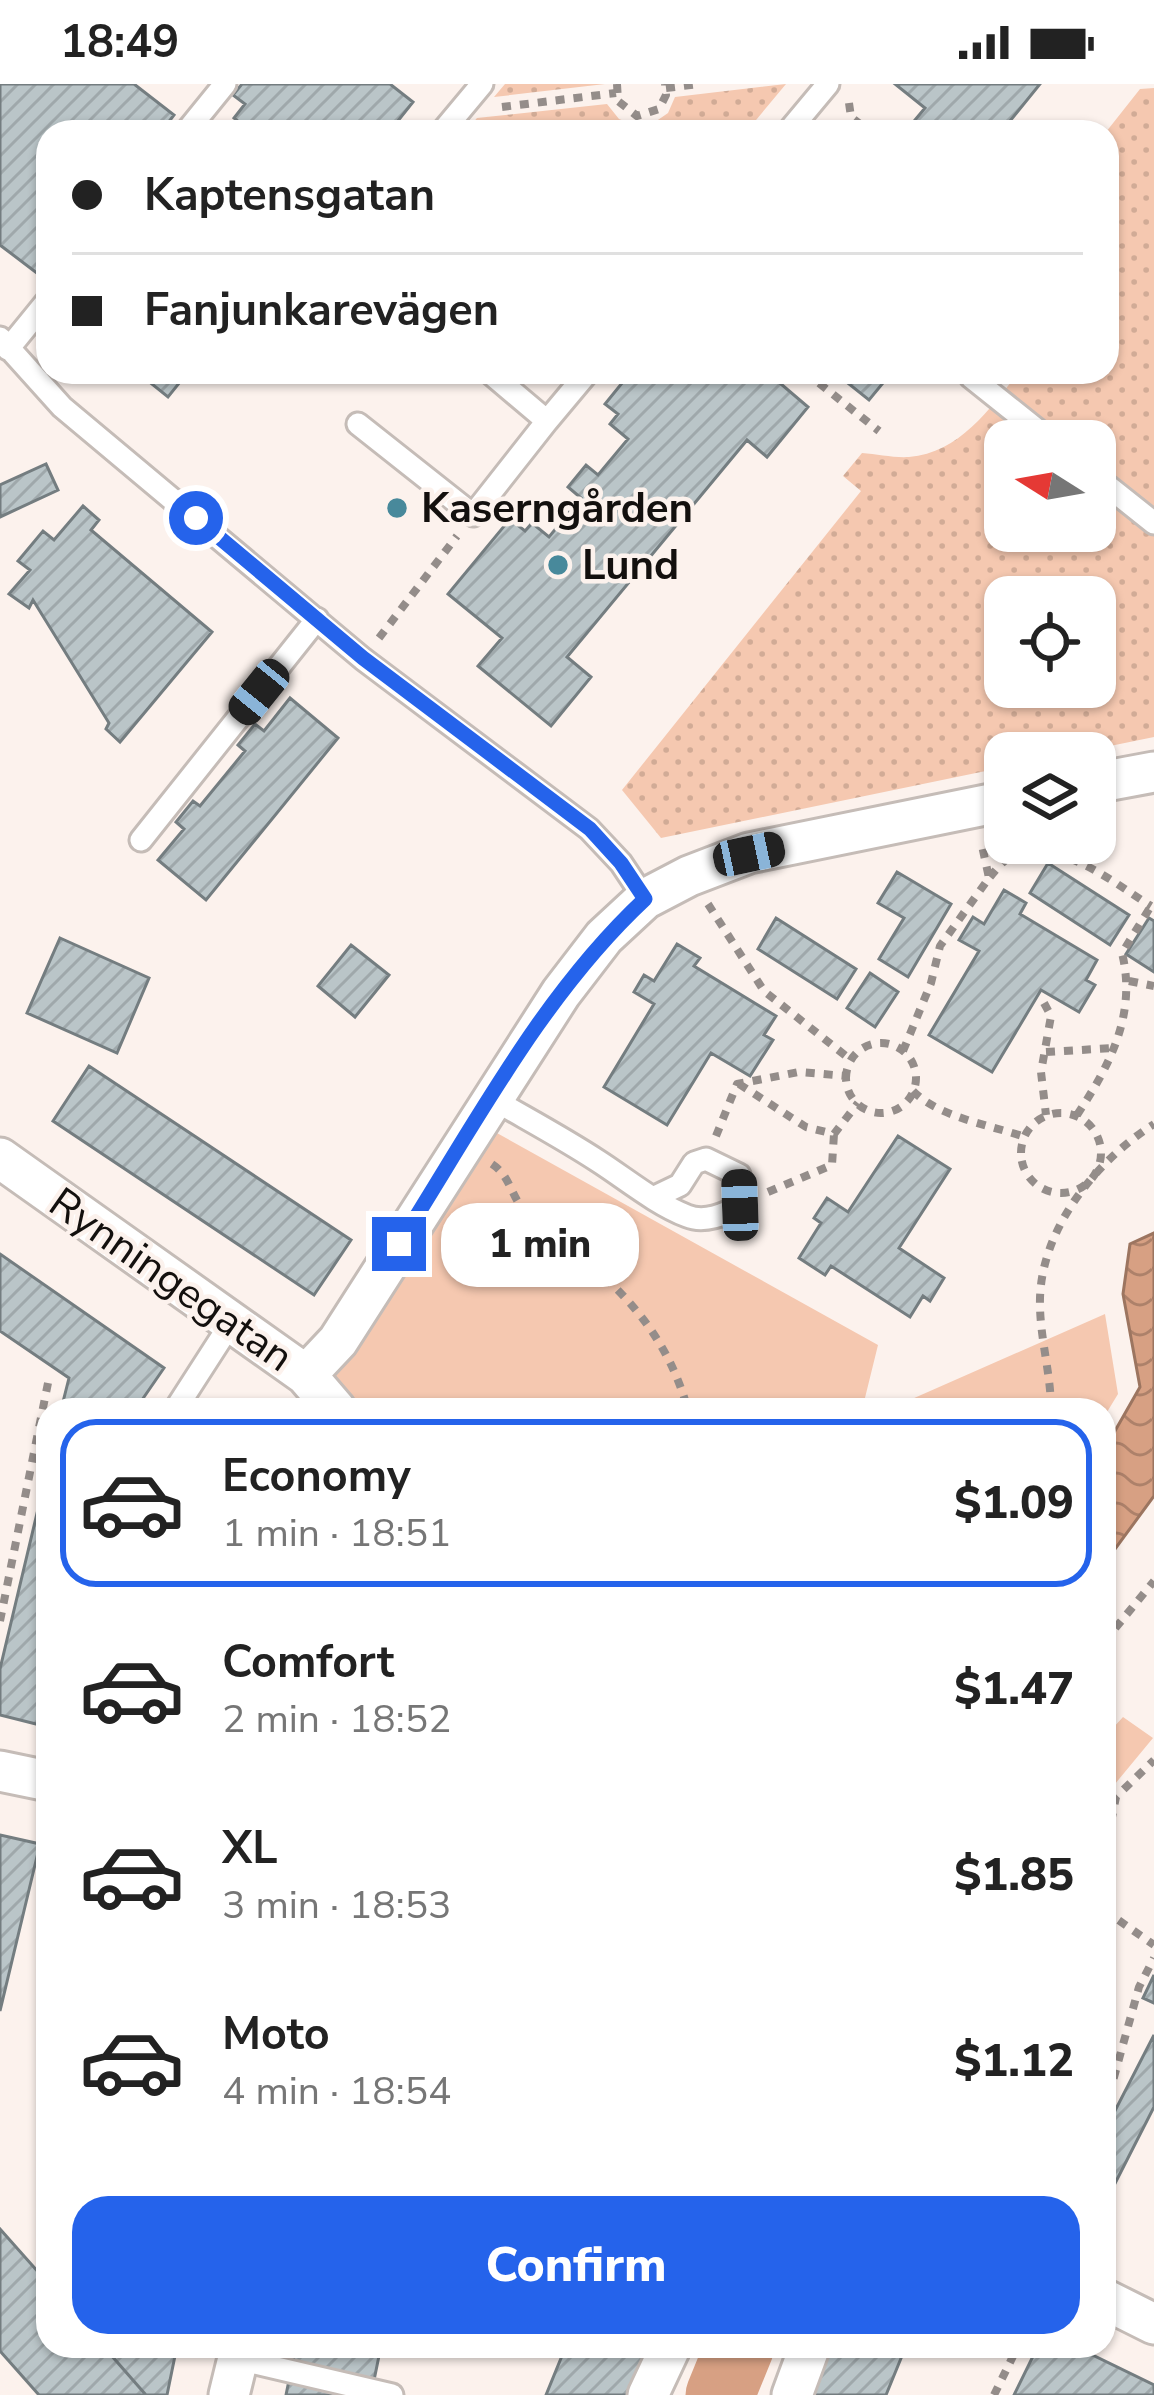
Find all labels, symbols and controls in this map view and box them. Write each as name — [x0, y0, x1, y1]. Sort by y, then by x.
text: 18:49 — [60, 12, 179, 73]
text: Kaptensgatan — [144, 165, 435, 226]
text: Fanjunkarevägen — [144, 280, 499, 341]
north arrow — [984, 420, 1116, 552]
map controls — [984, 420, 1116, 864]
place label: Kaserngården — [421, 480, 693, 537]
route start — [169, 491, 223, 545]
marker: Kaserngården — [384, 495, 410, 521]
place label: Lund — [582, 537, 679, 594]
marker: Lund — [545, 552, 571, 578]
button: locate — [984, 576, 1116, 708]
car — [222, 653, 296, 731]
button: layers — [984, 732, 1116, 864]
car — [710, 829, 788, 879]
car — [721, 1168, 759, 1242]
street label: Rynningegatan — [38, 1175, 304, 1385]
callout: 1 min — [441, 1202, 639, 1286]
route end — [372, 1217, 426, 1271]
text: 1 min — [489, 1218, 591, 1271]
text: Economy — [222, 1446, 411, 1507]
icon: car — [78, 1449, 186, 1557]
text: $1.09 — [954, 1473, 1074, 1534]
text: 1 min · 18:51 — [222, 1507, 451, 1560]
text: Comfort — [222, 1632, 394, 1693]
icon: car — [78, 1635, 186, 1743]
text: $1.47 — [954, 1659, 1074, 1720]
text: 2 min · 18:52 — [222, 1693, 451, 1746]
text: XL — [222, 1818, 278, 1879]
icon: car — [78, 1821, 186, 1929]
text: $1.85 — [954, 1845, 1074, 1906]
text: 3 min · 18:53 — [222, 1879, 451, 1932]
text: Moto — [222, 2004, 330, 2065]
icon: car — [78, 2007, 186, 2115]
text: $1.12 — [954, 2031, 1074, 2092]
text: 4 min · 18:54 — [222, 2065, 451, 2118]
button: Confirm — [72, 2196, 1080, 2334]

